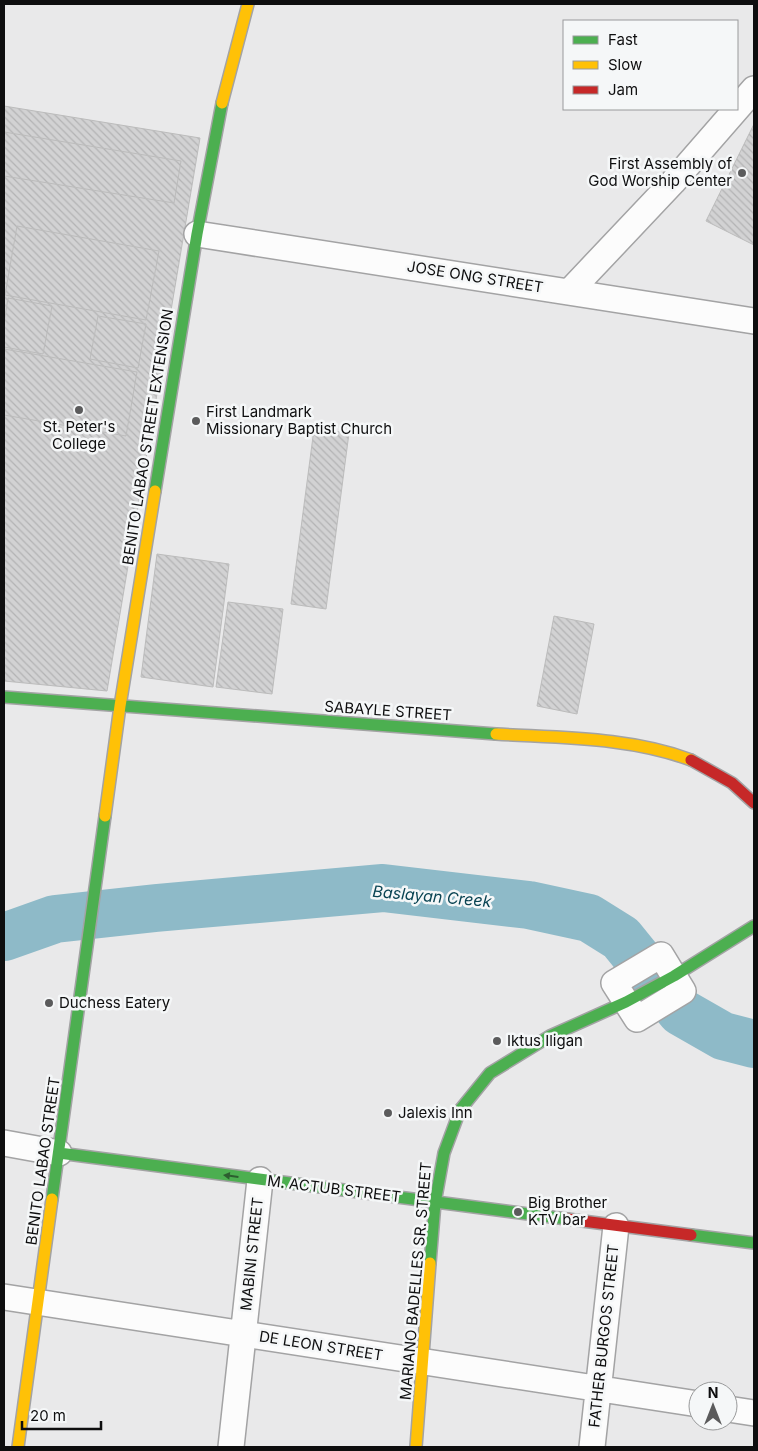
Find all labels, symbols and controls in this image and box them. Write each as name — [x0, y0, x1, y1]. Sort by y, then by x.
legend — [563, 20, 738, 110]
text: Fast — [608, 30, 638, 49]
text: Slow — [608, 55, 642, 74]
text: Jam — [608, 80, 638, 99]
place label: First Assembly of God Worship Center — [588, 154, 732, 190]
marker: First Assembly of God Worship Center — [736, 167, 748, 179]
street label: JOSE ONG STREET — [406, 256, 545, 297]
street label: BENITO LABAO STREET EXTENSION — [118, 307, 177, 566]
place label: First Landmark Missionary Baptist Church — [206, 402, 392, 438]
marker: St. Peter's College — [73, 404, 85, 416]
marker: First Landmark Missionary Baptist Church — [190, 415, 202, 427]
place label: St. Peter's College — [43, 417, 116, 453]
street label: SABAYLE STREET — [324, 697, 452, 724]
water label: Baslayan Creek — [372, 881, 493, 911]
place label: Duchess Eatery — [59, 993, 171, 1012]
marker: Duchess Eatery — [43, 997, 55, 1009]
place label: Iktus Iligan — [507, 1031, 583, 1050]
marker: Iktus Iligan — [491, 1035, 503, 1047]
street label: BENITO LABAO STREET — [21, 1075, 64, 1246]
place label: Jalexis Inn — [398, 1103, 473, 1122]
marker: Jalexis Inn — [382, 1107, 394, 1119]
street label: MARIANO BADELLES SR. STREET — [396, 1161, 435, 1401]
street label: M. ACTUB STREET — [266, 1171, 402, 1206]
one-way arrow — [223, 1172, 239, 1180]
place label: Big Brother KTV bar — [528, 1193, 608, 1229]
street label: MABINI STREET — [236, 1196, 267, 1312]
marker: Big Brother KTV bar — [512, 1206, 524, 1218]
street label: FATHER BURGOS STREET — [584, 1243, 623, 1428]
street label: DE LEON STREET — [258, 1326, 384, 1365]
north arrow — [688, 1381, 738, 1431]
text: N — [708, 1384, 718, 1401]
scale bar — [22, 1398, 101, 1430]
text: 20 m — [30, 1406, 66, 1425]

